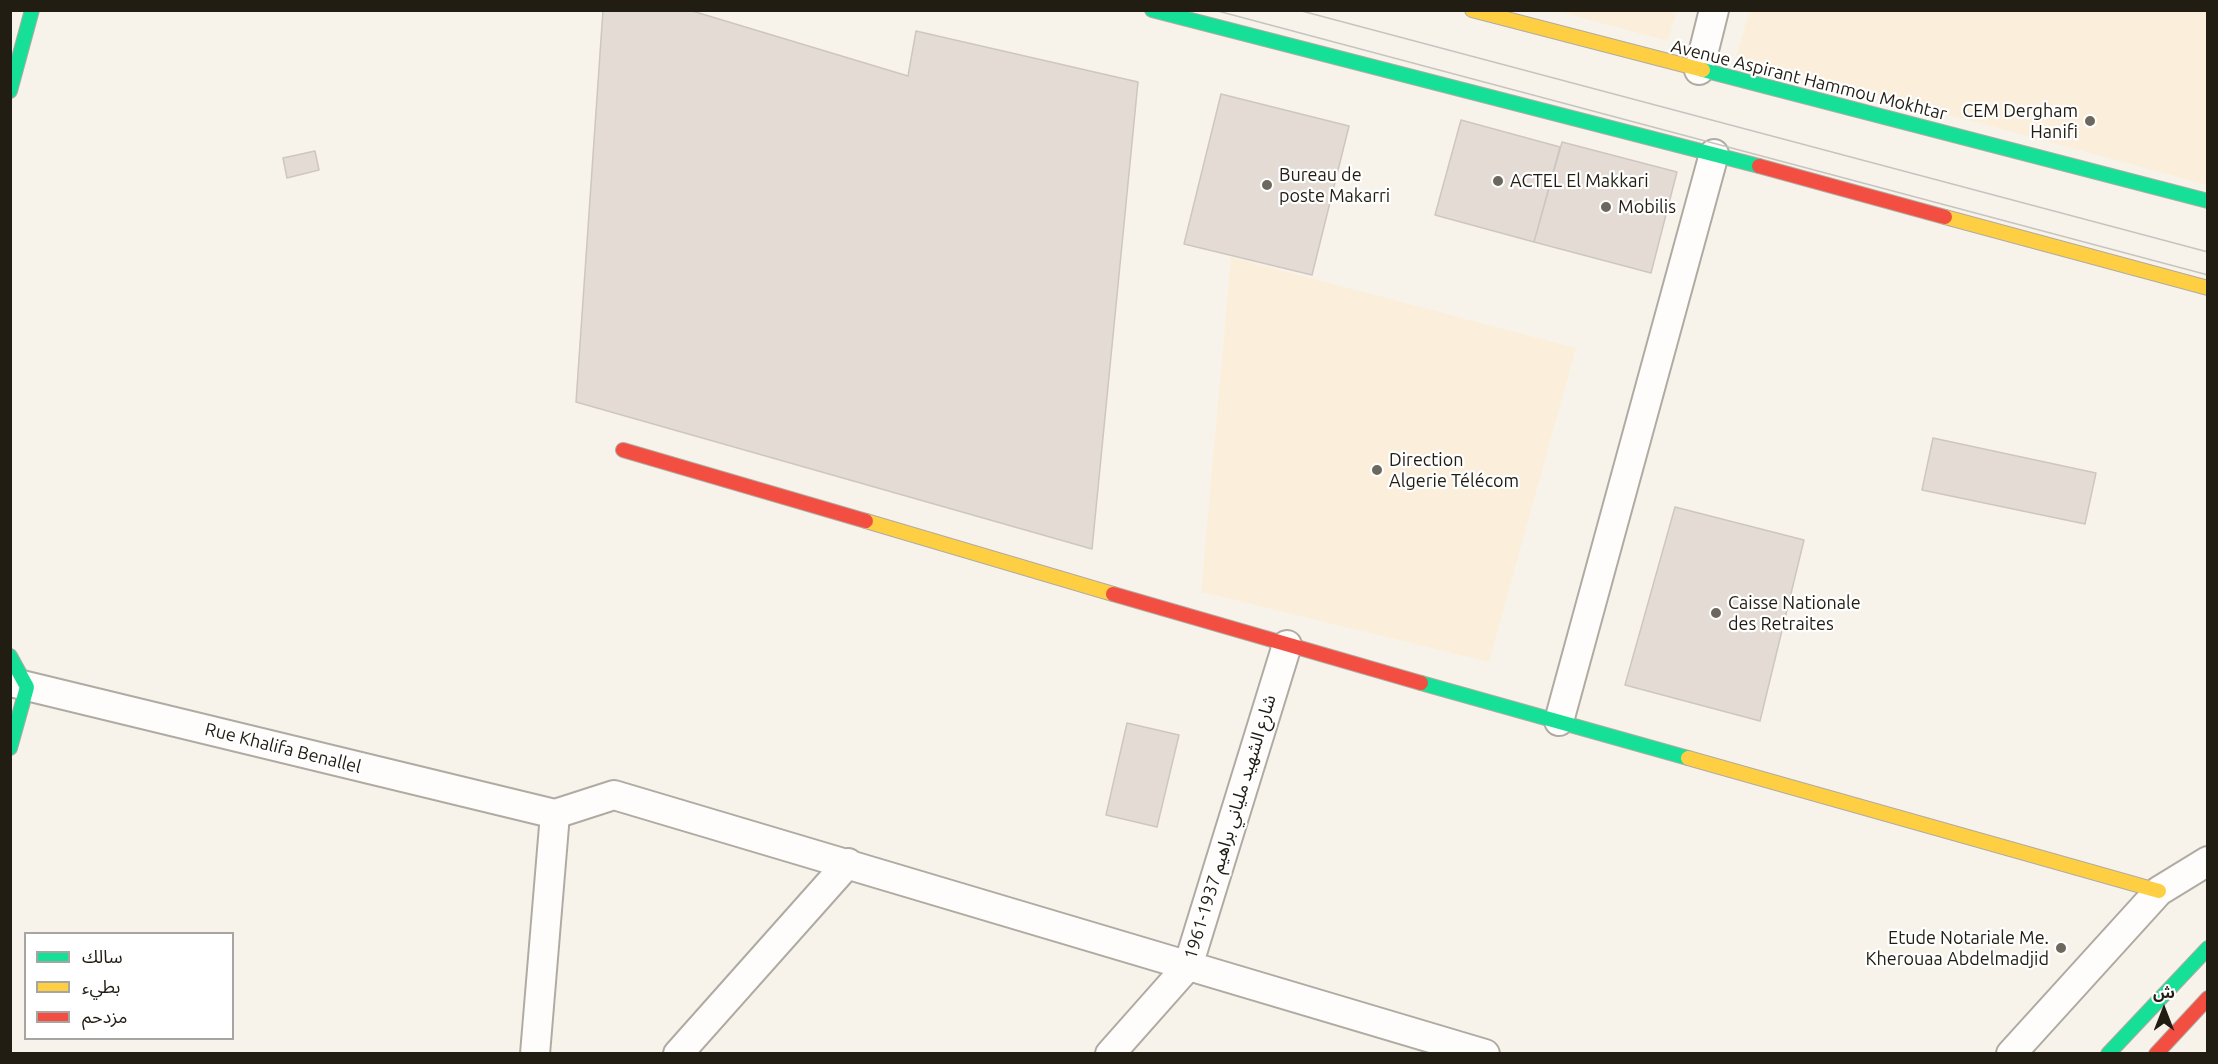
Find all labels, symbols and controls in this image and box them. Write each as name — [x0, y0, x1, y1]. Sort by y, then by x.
street label: Avenue Aspirant Hammou Mokhtar — [1669, 35, 1949, 125]
place label: CEM Dergham Hanifi — [1962, 100, 2078, 142]
marker: CEM Dergham Hanifi — [2083, 114, 2097, 128]
place label: Bureau de poste Makarri — [1279, 164, 1390, 207]
place label: ACTEL El Makkari — [1510, 170, 1649, 192]
marker: ACTEL El Makkari — [1491, 174, 1505, 188]
marker: Bureau de poste Makarri — [1260, 178, 1274, 192]
place label: Mobilis — [1618, 196, 1676, 218]
marker: Mobilis — [1599, 200, 1613, 214]
place label: Direction Algerie Télécom — [1389, 449, 1519, 492]
marker: Direction Algerie Télécom — [1370, 463, 1384, 477]
place label: Caisse Nationale des Retraites — [1728, 592, 1861, 634]
marker: Caisse Nationale des Retraites — [1709, 606, 1723, 620]
street label: شارع الشهيد ملياني براهيم 1937-1961 — [1179, 692, 1281, 962]
street label: Rue Khalifa Benallel — [203, 718, 363, 778]
place label: Etude Notariale Me. Kherouaa Abdelmadjid — [1866, 927, 2049, 970]
legend — [24, 932, 234, 1040]
marker: Etude Notariale Me. Kherouaa Abdelmadjid — [2054, 941, 2068, 955]
text: سالك — [82, 946, 123, 966]
text: بطيء — [82, 976, 120, 996]
north arrow — [2134, 980, 2194, 1040]
text: ش — [2153, 983, 2175, 1001]
text: مزدحم — [82, 1006, 127, 1026]

